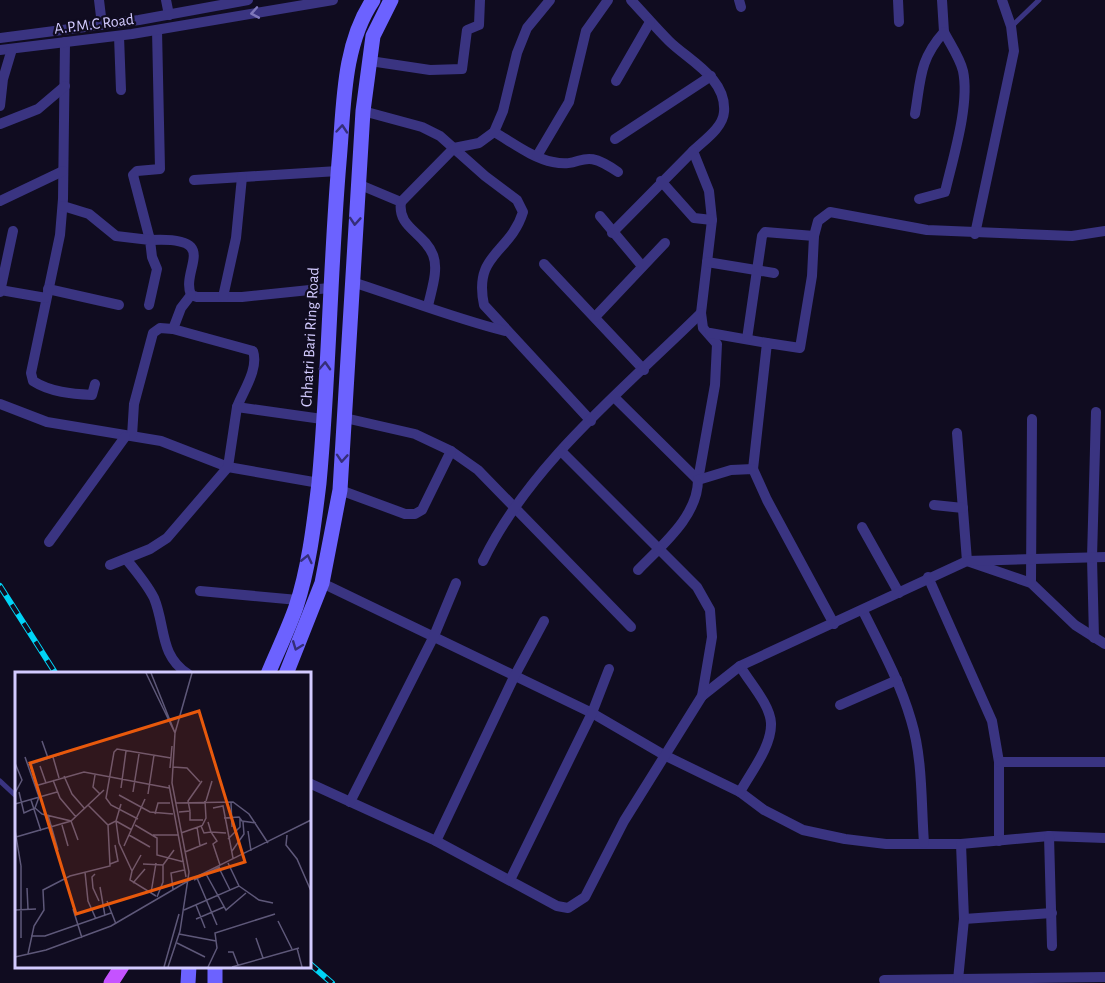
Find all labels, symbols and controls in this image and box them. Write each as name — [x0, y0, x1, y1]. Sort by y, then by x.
one-way arrow — [250, 7, 260, 19]
street label: A.P.M.C Road — [53, 11, 135, 37]
one-way arrow — [335, 125, 348, 134]
one-way arrow — [349, 217, 362, 226]
street label: Chhatri Bari Ring Road — [298, 267, 322, 407]
one-way arrow — [319, 361, 332, 370]
one-way arrow — [336, 453, 349, 462]
one-way arrow — [300, 555, 313, 565]
one-way arrow — [292, 640, 304, 651]
inset map — [15, 672, 310, 968]

